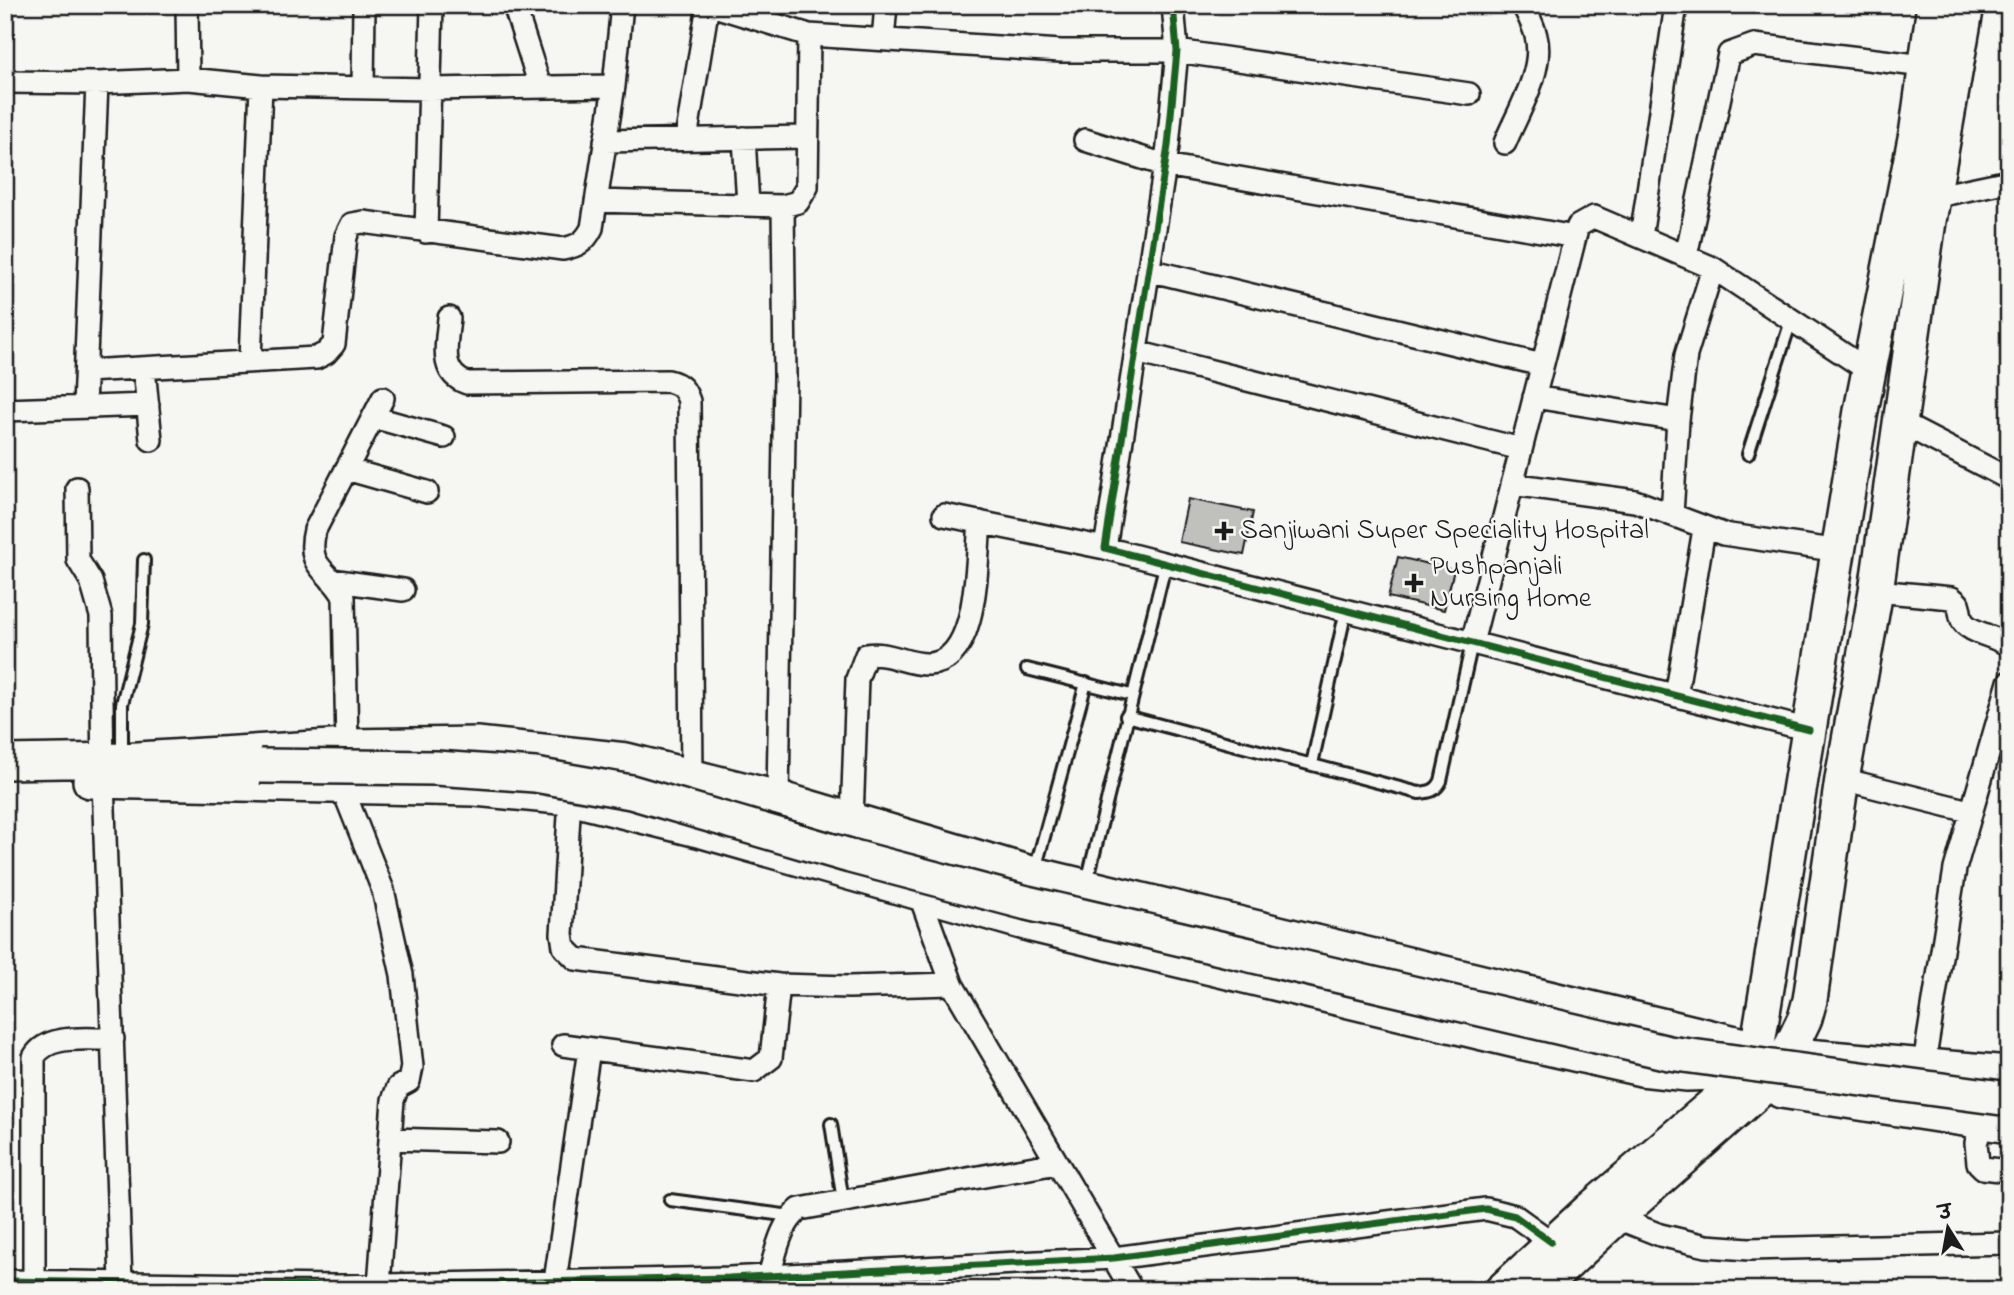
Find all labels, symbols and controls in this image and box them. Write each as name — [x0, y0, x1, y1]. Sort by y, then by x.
place label: Sanjiwani Super Speciality Hospital — [1240, 511, 1649, 552]
marker: Sanjiwani Super Speciality Hospital — [1214, 521, 1234, 541]
place label: Pushpanjali Nursing Home — [1430, 547, 1592, 620]
marker: Pushpanjali Nursing Home — [1404, 573, 1424, 593]
north arrow — [1912, 1194, 1982, 1264]
text: उ — [1934, 1199, 1956, 1229]

